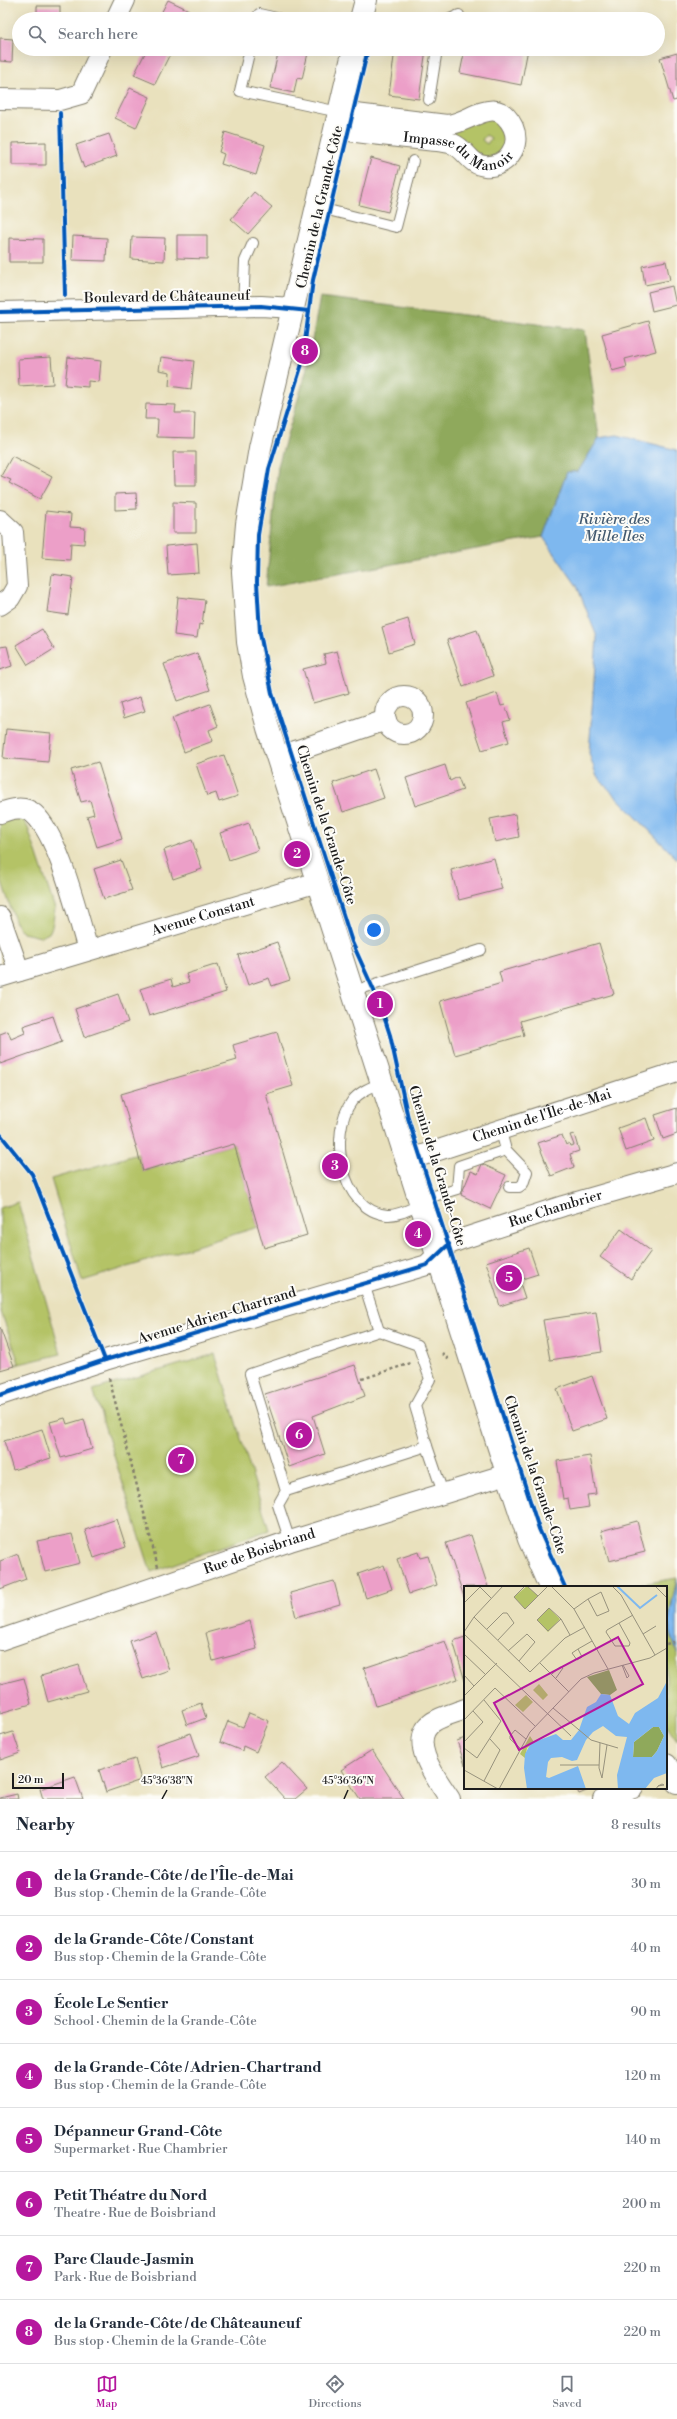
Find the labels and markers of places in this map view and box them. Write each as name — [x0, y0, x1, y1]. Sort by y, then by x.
pin: 8 — [292, 336, 318, 366]
pin: 2 — [284, 839, 310, 869]
pin: 1 — [367, 989, 393, 1019]
pin: 3 — [322, 1151, 348, 1181]
pin: 4 — [405, 1219, 431, 1249]
pin: 5 — [496, 1263, 522, 1293]
pin: 6 — [286, 1420, 312, 1450]
pin: 7 — [168, 1445, 194, 1475]

